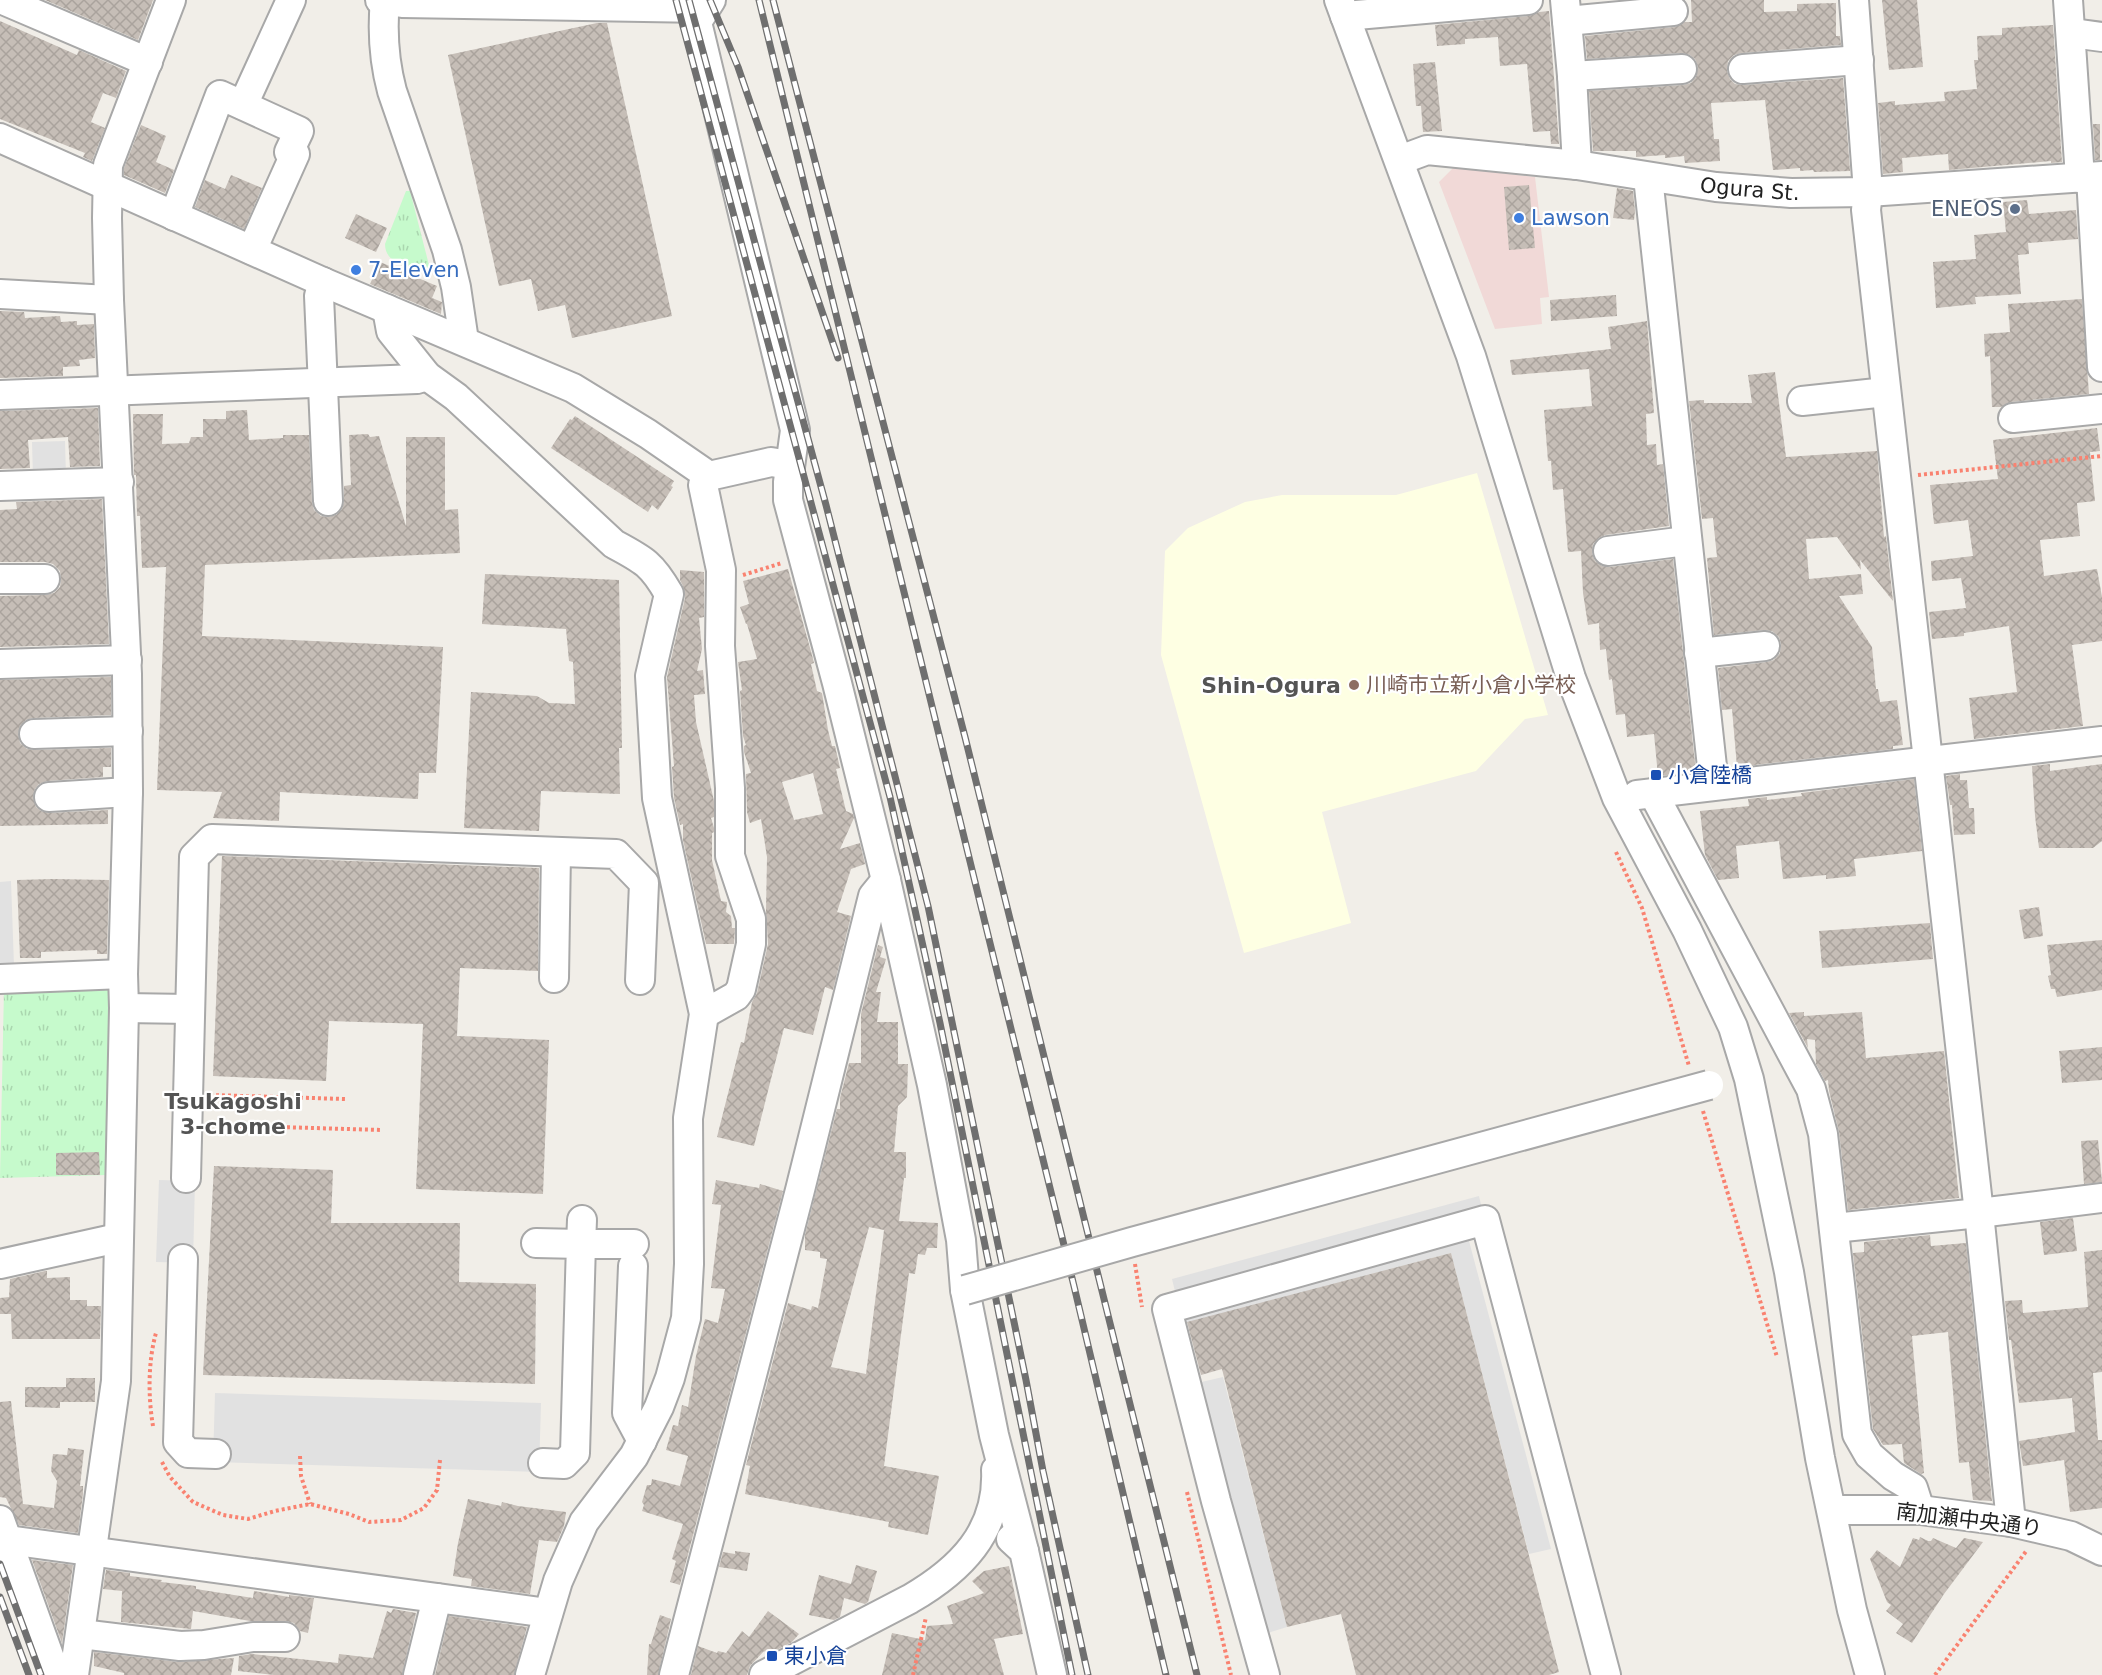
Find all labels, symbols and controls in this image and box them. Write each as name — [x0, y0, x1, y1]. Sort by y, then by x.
street label: Ogura St. — [1698, 173, 1799, 205]
place label: ENEOS — [1931, 197, 2003, 221]
marker: ENEOS — [2008, 202, 2022, 216]
place label: Lawson — [1531, 206, 1610, 230]
marker: Lawson — [1512, 211, 1526, 225]
place label: 7-Eleven — [368, 258, 460, 282]
marker: 7-Eleven — [349, 263, 363, 277]
district label: Shin-Ogura — [1201, 673, 1341, 698]
place label: 川崎市立新小倉小学校 — [1366, 673, 1576, 697]
marker: 川崎市立新小倉小学校 — [1347, 678, 1361, 692]
place label: 小倉陸橋 — [1668, 763, 1752, 787]
marker: 小倉陸橋 — [1649, 768, 1663, 782]
district label: Tsukagoshi 3-chome — [164, 1089, 302, 1139]
street label: 南加瀬中央通り — [1895, 1499, 2043, 1541]
place label: 東小倉 — [784, 1644, 847, 1668]
marker: 東小倉 — [765, 1649, 779, 1663]

